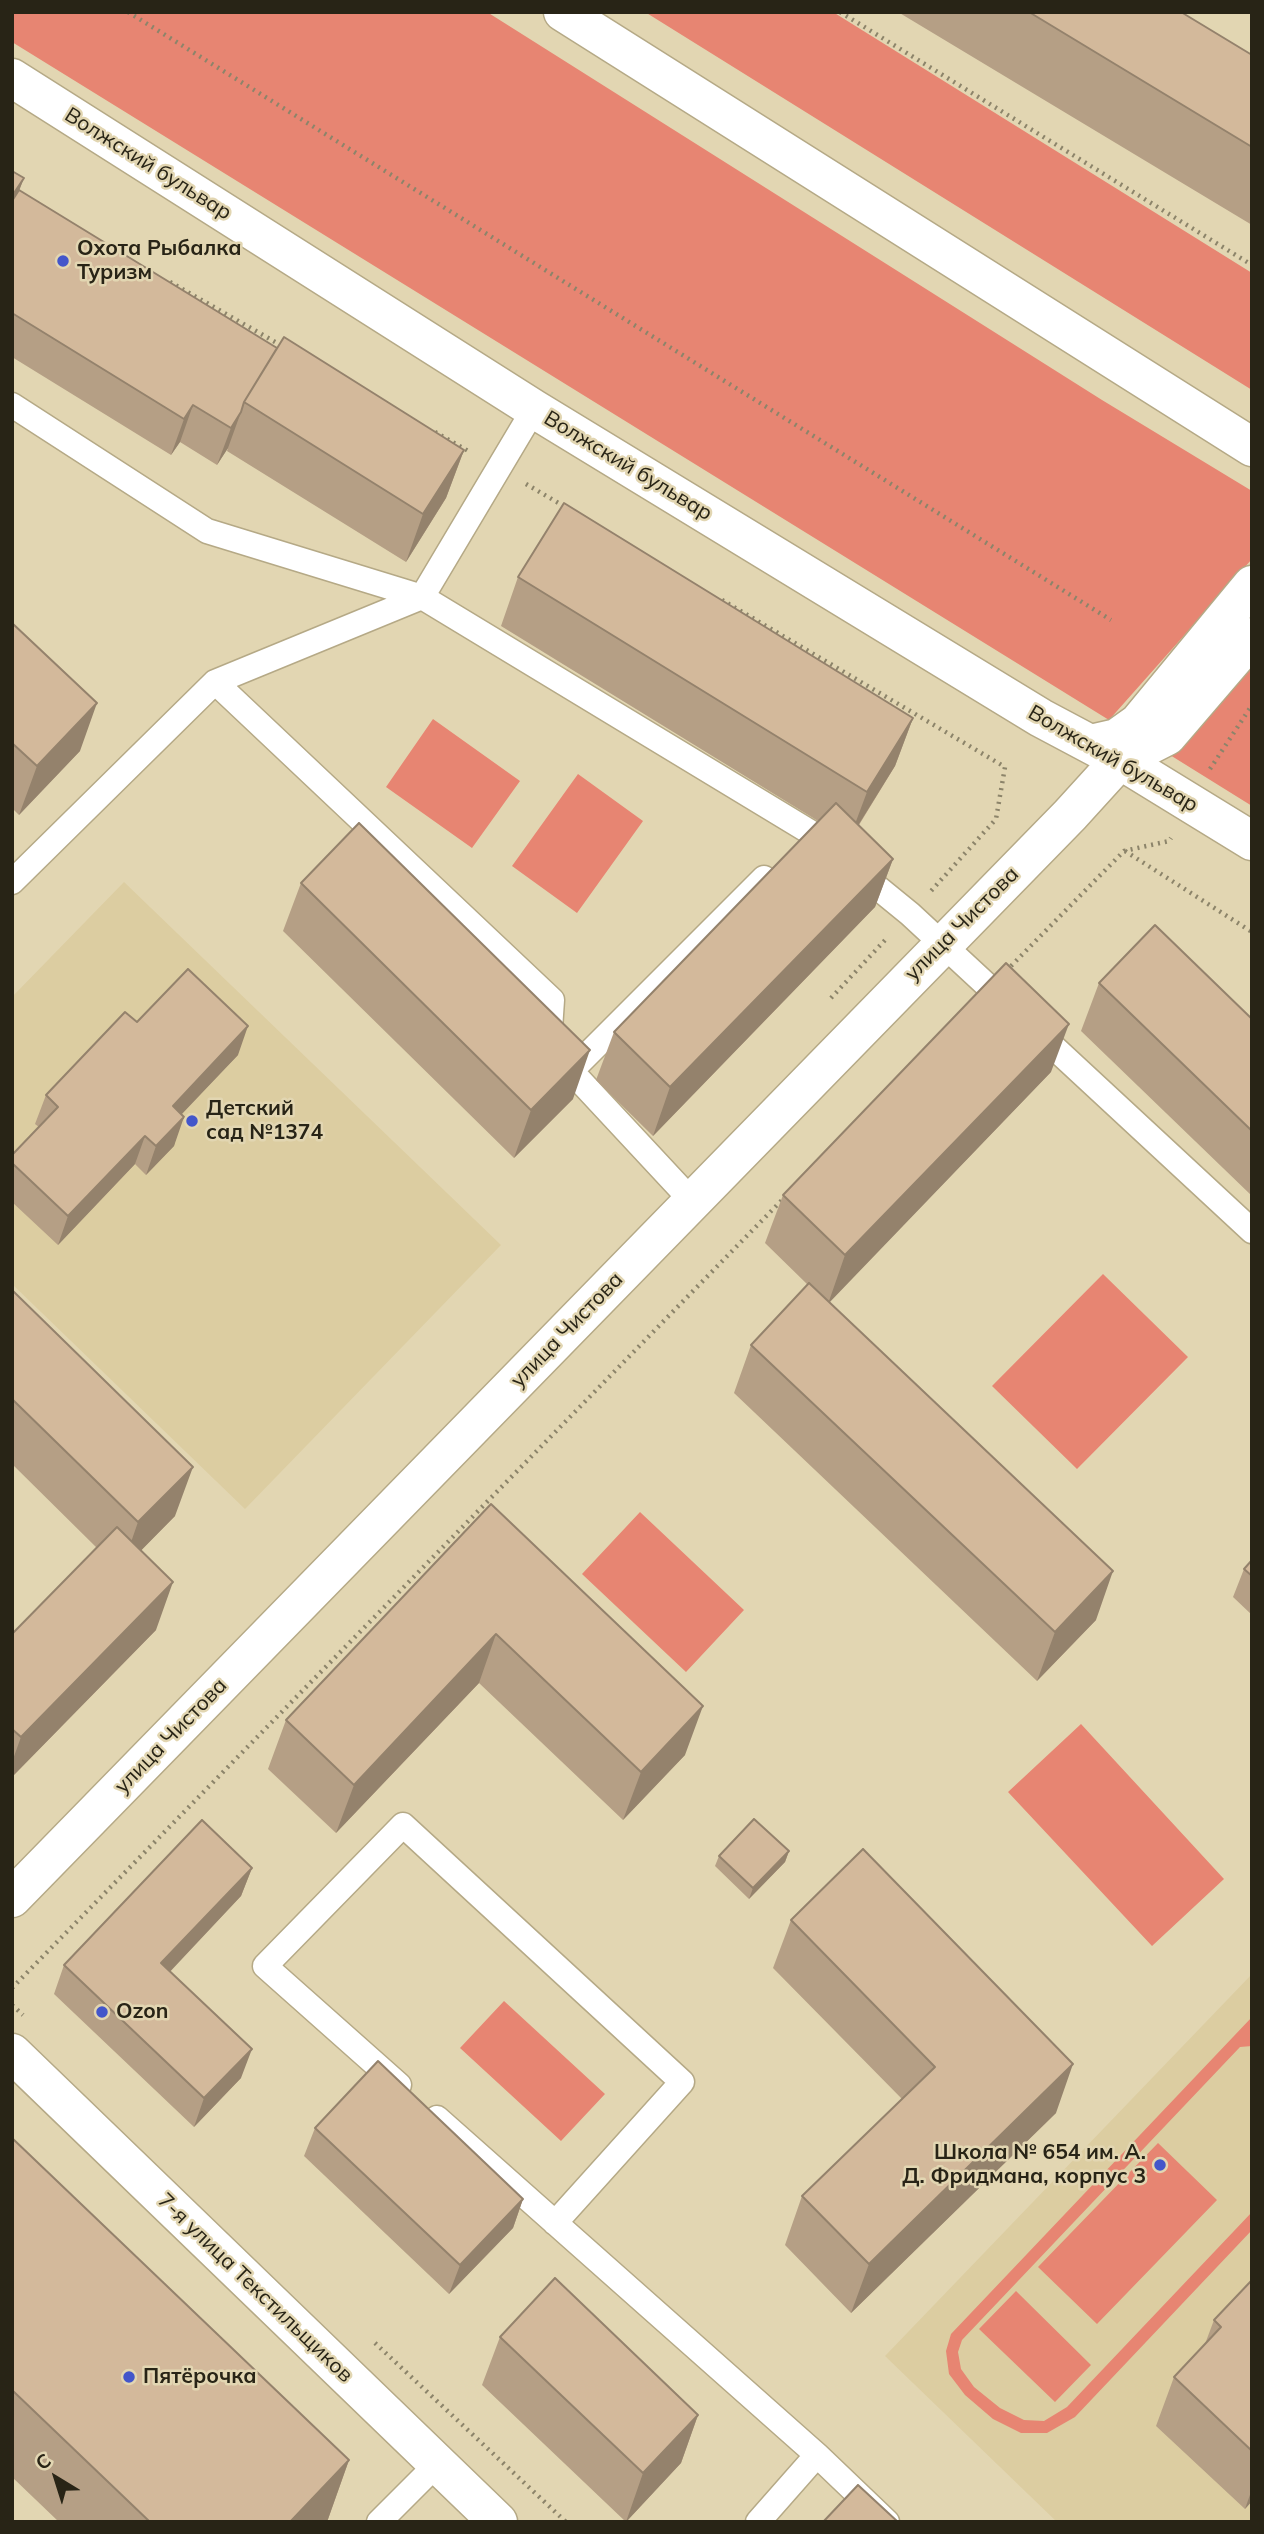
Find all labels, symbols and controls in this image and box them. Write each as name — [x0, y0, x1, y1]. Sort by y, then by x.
street label: Волжский бульвар — [60, 102, 236, 226]
place label: Охота Рыбалка Туризм — [77, 236, 242, 286]
marker: Охота Рыбалка Туризм — [55, 253, 71, 269]
street label: Волжский бульвар — [539, 406, 717, 526]
street label: Волжский бульвар — [1024, 700, 1202, 818]
street label: улица Чистова — [900, 862, 1024, 986]
place label: Детский сад №1374 — [206, 1096, 323, 1146]
marker: Детский сад №1374 — [184, 1113, 200, 1129]
street label: улица Чистова — [506, 1267, 628, 1393]
street label: улица Чистова — [110, 1673, 232, 1799]
place label: Ozon — [116, 1999, 168, 2025]
marker: Ozon — [94, 2004, 110, 2020]
place label: Школа № 654 им. А. Д. Фридмана, корпус 3 — [902, 2140, 1146, 2190]
marker: Школа № 654 им. А. Д. Фридмана, корпус 3 — [1152, 2157, 1168, 2173]
street label: 7-я улица Текстильщиков — [152, 2188, 358, 2388]
place label: Пятёрочка — [143, 2364, 257, 2390]
marker: Пятёрочка — [121, 2369, 137, 2385]
north arrow — [21, 2443, 91, 2513]
text: С — [31, 2448, 56, 2475]

